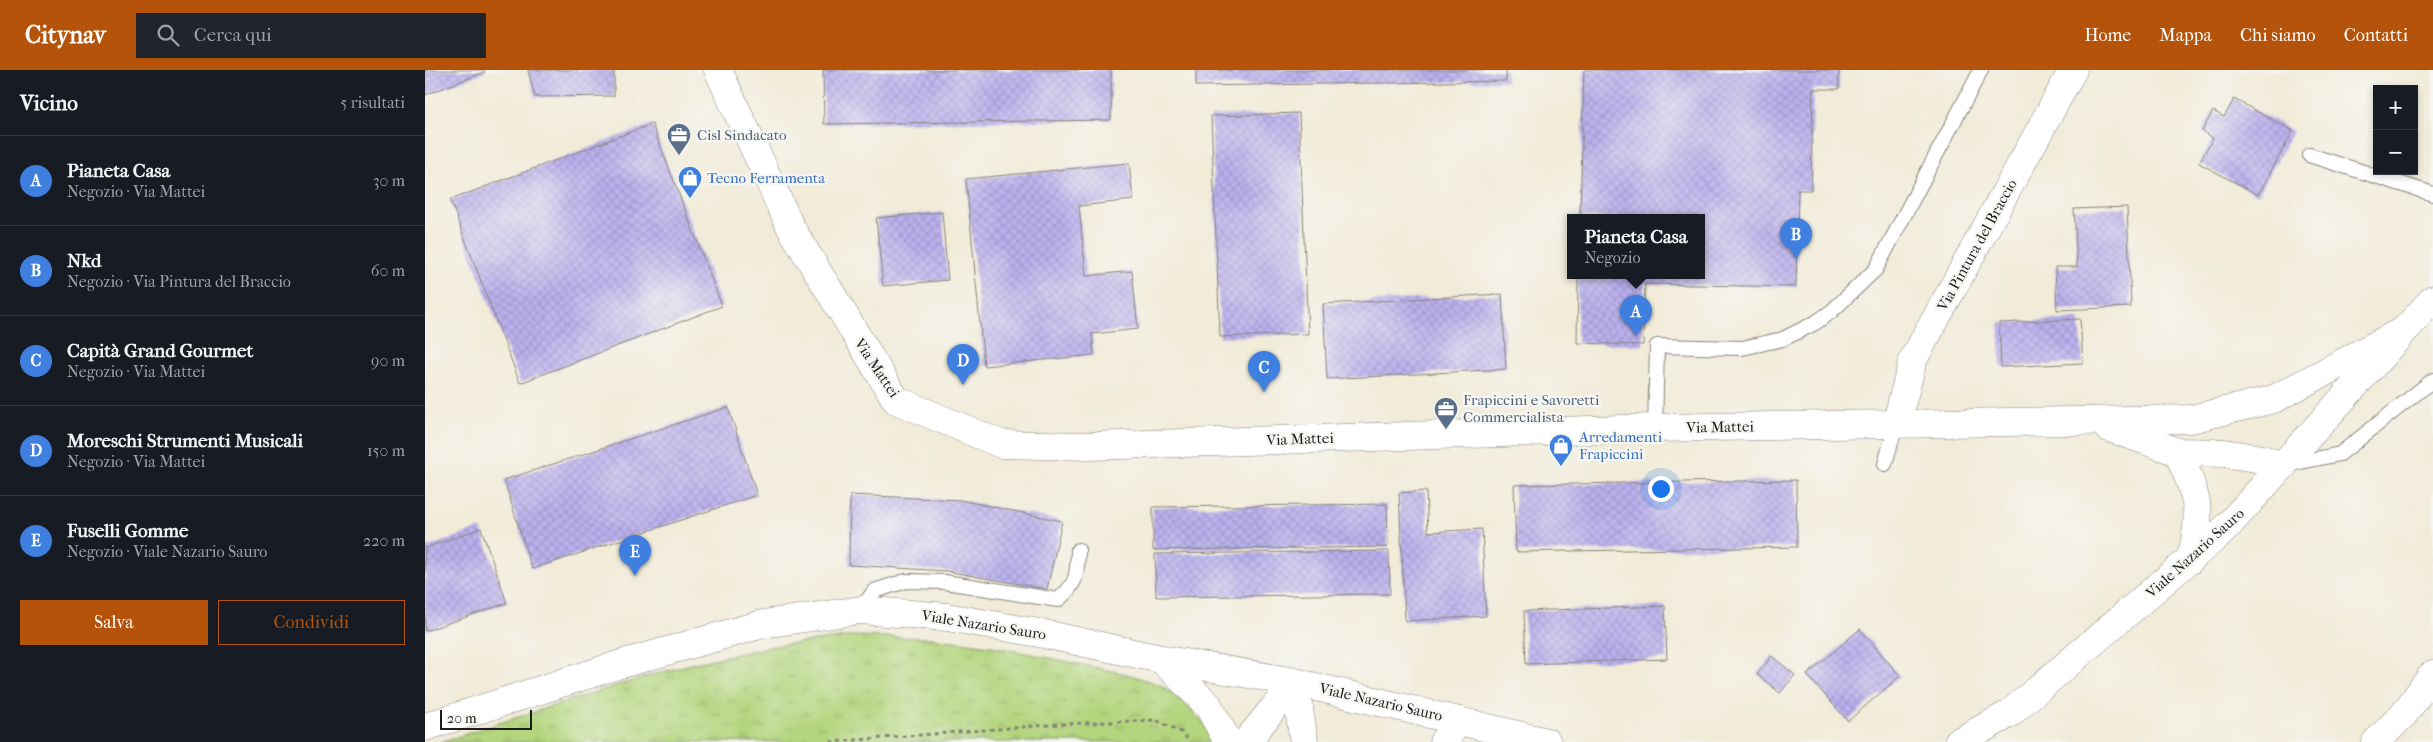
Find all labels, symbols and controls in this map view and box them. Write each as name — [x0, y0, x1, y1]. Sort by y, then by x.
search box — [136, 13, 486, 58]
text: Citynav — [25, 21, 106, 49]
icon: search — [154, 21, 182, 49]
text: Cerca qui — [194, 24, 272, 46]
text: Home — [2084, 25, 2131, 46]
text: Mappa — [2159, 25, 2212, 46]
text: Chi siamo — [2240, 25, 2316, 46]
text: Contatti — [2344, 25, 2408, 46]
map controls — [2373, 85, 2418, 175]
button: + — [2373, 85, 2418, 130]
text: Vicino — [20, 91, 78, 115]
text: 5 risultati — [340, 93, 405, 112]
office icon: Cisl Sindacato — [666, 122, 692, 156]
place label: Cisl Sindacato — [697, 126, 787, 144]
button: − — [2373, 130, 2418, 175]
text: Pianeta Casa — [67, 160, 170, 182]
shop icon: Tecno Ferramenta — [677, 165, 703, 199]
place label: Tecno Ferramenta — [707, 169, 826, 187]
text: A — [31, 171, 41, 190]
text: 30 m — [373, 171, 405, 190]
street label: Via Pintura del Braccio — [1933, 176, 2021, 315]
text: Negozio · Via Mattei — [67, 182, 205, 201]
popup — [1567, 214, 1705, 279]
pin: B — [1780, 218, 1812, 259]
text: Pianeta Casa — [1584, 226, 1688, 248]
text: Negozio — [1584, 248, 1641, 267]
text: Nkd — [67, 250, 101, 272]
text: B — [31, 261, 41, 280]
text: 60 m — [371, 261, 405, 280]
text: Negozio · Via Pintura del Braccio — [67, 272, 291, 291]
pin: A — [1620, 295, 1652, 336]
street label: Via Mattei — [850, 334, 904, 401]
text: Capità Grand Gourmet — [67, 340, 253, 362]
pin: D — [947, 344, 979, 385]
text: C — [31, 351, 41, 370]
text: 90 m — [371, 351, 405, 370]
pin: C — [1248, 351, 1280, 392]
text: Negozio · Via Mattei — [67, 362, 205, 381]
place label: Frapiccini e Savoretti Commercialista — [1463, 391, 1600, 426]
office icon: Frapiccini e Savoretti Commercialista — [1433, 396, 1459, 430]
street label: Via Mattei — [1685, 417, 1754, 437]
place label: Arredamenti Frapiccini — [1578, 428, 1663, 463]
street label: Via Mattei — [1265, 429, 1335, 449]
text: Moreschi Strumenti Musicali — [67, 430, 303, 452]
shop icon: Arredamenti Frapiccini — [1548, 433, 1574, 467]
text: D — [30, 441, 42, 460]
text: 150 m — [367, 441, 405, 460]
text: Negozio · Via Mattei — [67, 452, 205, 471]
your location — [1648, 476, 1674, 502]
street label: Viale Nazario Sauro — [2141, 504, 2248, 602]
text: Fuselli Gomme — [67, 520, 188, 542]
text: E — [31, 531, 41, 550]
text: 220 m — [363, 531, 405, 550]
pin: E — [619, 535, 651, 576]
text: Negozio · Viale Nazario Sauro — [67, 542, 267, 561]
button: Salva — [20, 600, 208, 645]
button: Condividi — [218, 600, 405, 645]
street label: Viale Nazario Sauro — [919, 606, 1048, 644]
street label: Viale Nazario Sauro — [1317, 679, 1445, 725]
scale bar — [440, 707, 533, 730]
text: 20 m — [447, 710, 477, 727]

